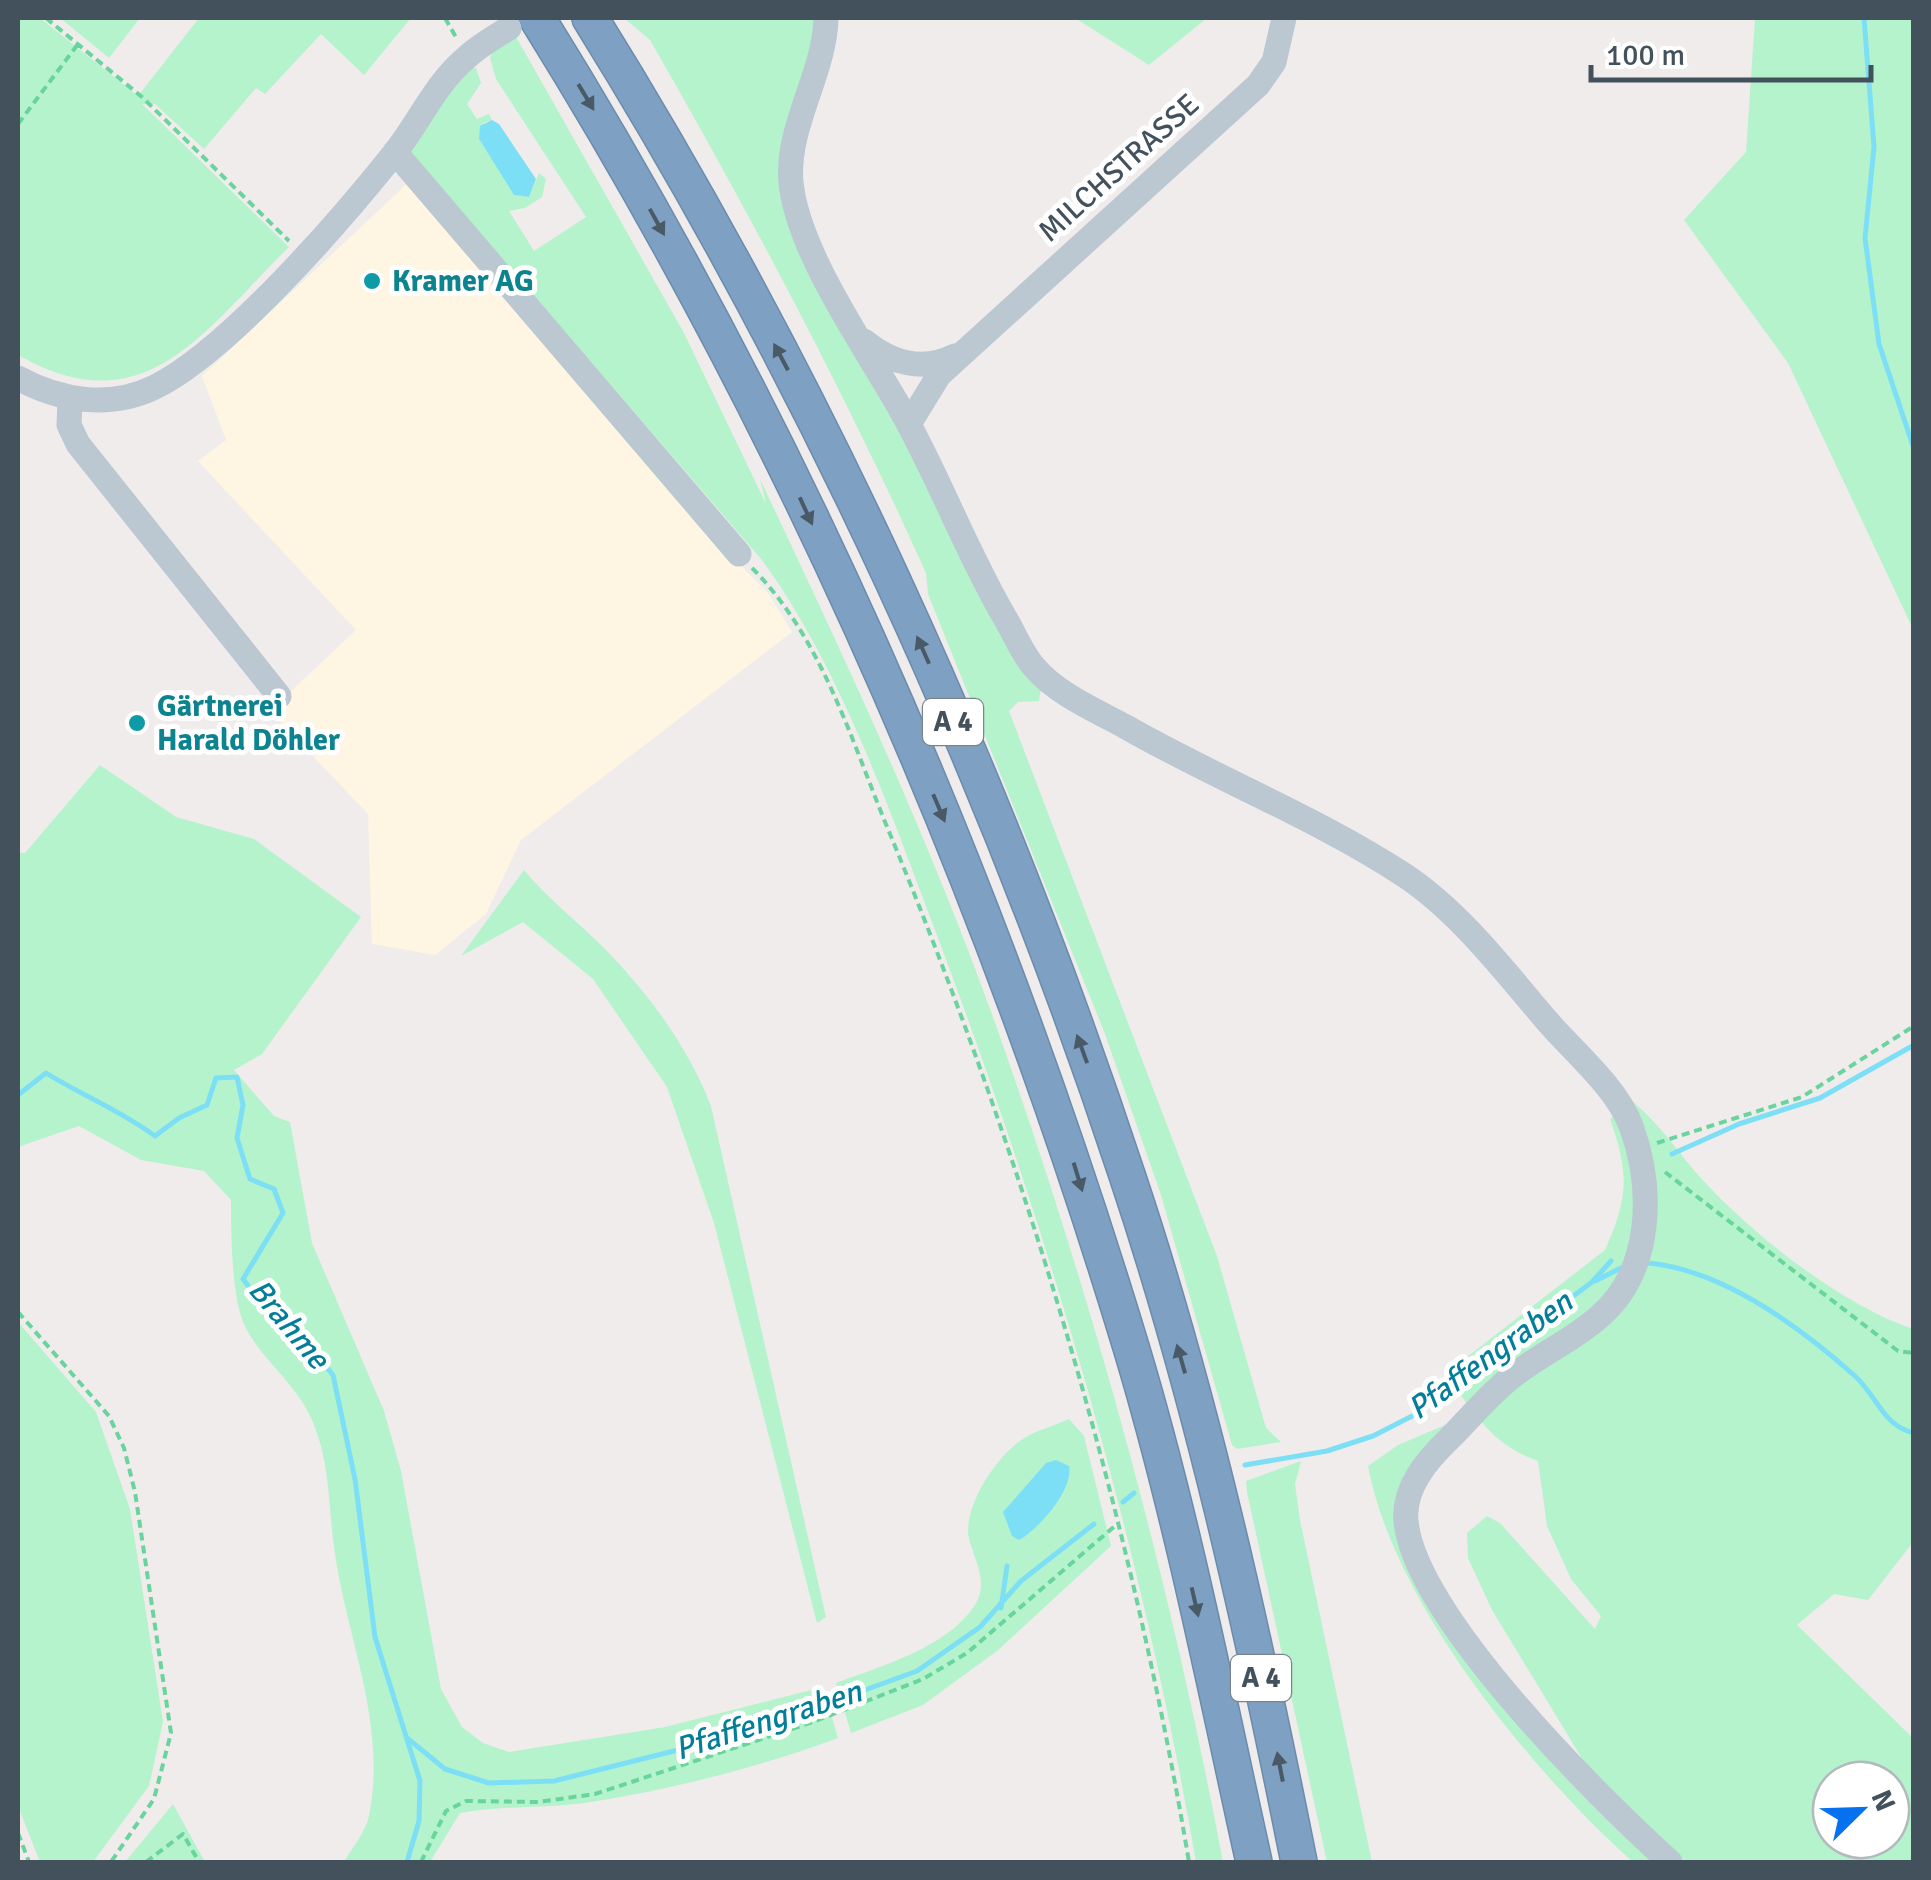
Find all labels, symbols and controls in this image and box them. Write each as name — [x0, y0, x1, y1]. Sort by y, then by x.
scale bar — [1591, 20, 1871, 82]
text: 100 m — [1606, 37, 1685, 74]
one-way arrow — [577, 83, 594, 111]
street label: MILCHSTRASSE — [1031, 86, 1207, 250]
one-way arrow — [648, 208, 665, 237]
place label: Kramer AG — [392, 263, 534, 300]
marker: Kramer AG — [361, 270, 383, 292]
one-way arrow — [773, 343, 790, 372]
one-way arrow — [798, 496, 814, 526]
one-way arrow — [914, 635, 931, 664]
place label: Gärtnerei Harald Döhler — [157, 688, 340, 759]
road number: A 4 — [923, 699, 983, 745]
marker: Gärtnerei Harald Döhler — [126, 712, 148, 734]
one-way arrow — [931, 793, 947, 823]
one-way arrow — [1074, 1033, 1089, 1063]
one-way arrow — [1071, 1162, 1086, 1192]
water label: Brahme — [240, 1271, 339, 1378]
water label: Pfaffengraben — [1400, 1281, 1581, 1428]
one-way arrow — [1173, 1343, 1188, 1373]
one-way arrow — [1188, 1587, 1203, 1618]
road number: A 4 — [1231, 1655, 1291, 1701]
water label: Pfaffengraben — [670, 1671, 868, 1769]
one-way arrow — [1272, 1751, 1288, 1782]
north arrow — [1811, 1760, 1911, 1860]
text: N — [1864, 1785, 1903, 1816]

